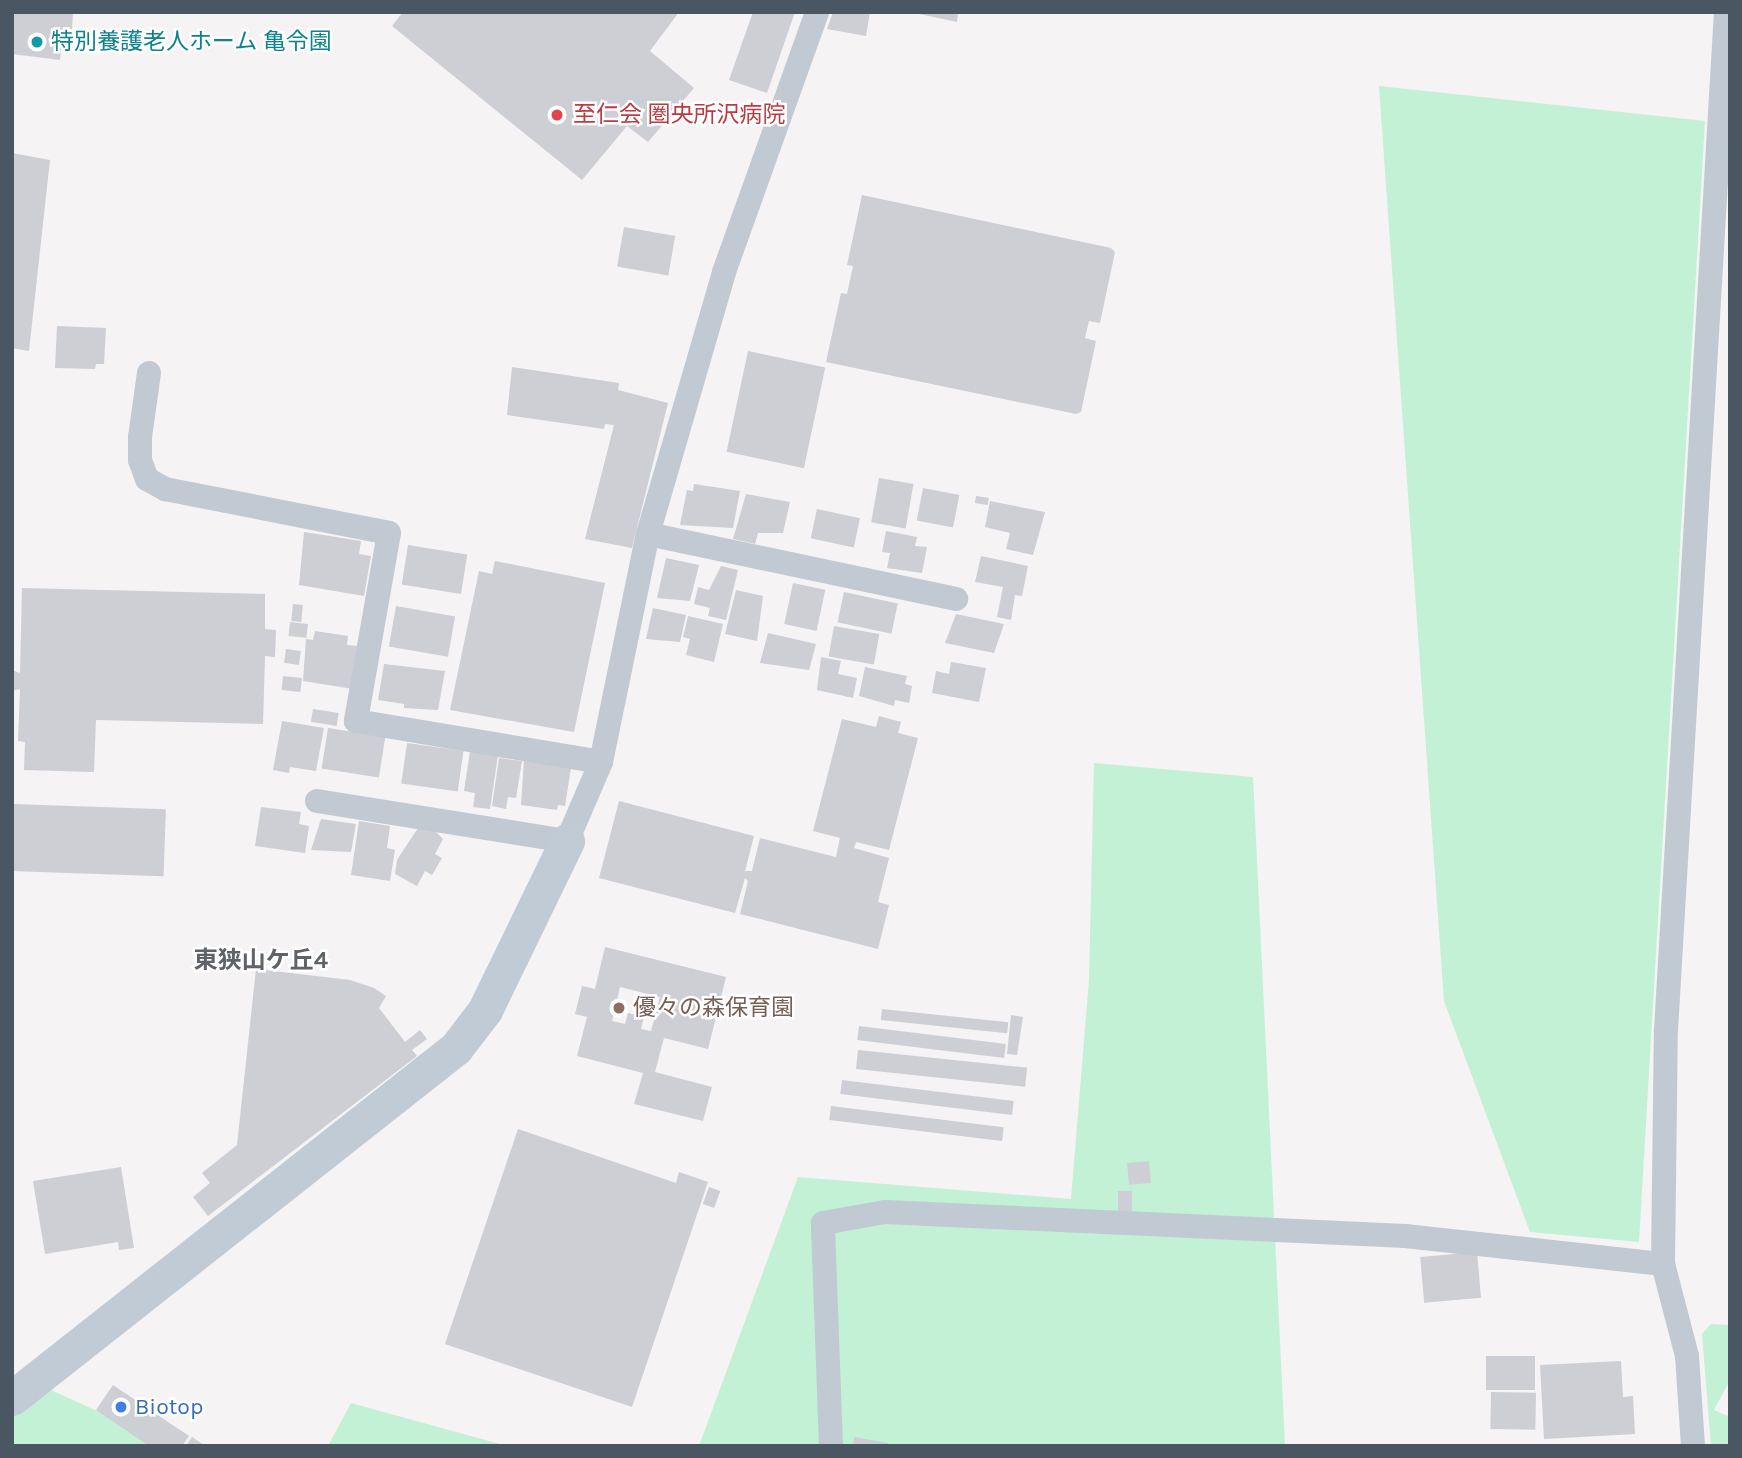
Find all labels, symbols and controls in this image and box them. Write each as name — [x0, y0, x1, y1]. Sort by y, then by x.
place label: 特別養護老人ホーム 亀令園 — [51, 28, 332, 56]
marker: 特別養護老人ホーム 亀令園 — [29, 34, 45, 50]
place label: 至仁会 圏央所沢病院 — [573, 101, 785, 129]
marker: 至仁会 圏央所沢病院 — [547, 105, 567, 125]
district label: 東狭山ケ丘4 — [194, 947, 328, 975]
place label: 優々の森保育園 — [633, 994, 794, 1022]
marker: 優々の森保育園 — [611, 1000, 627, 1016]
place label: Biotop — [135, 1393, 203, 1421]
marker: Biotop — [113, 1399, 129, 1415]

